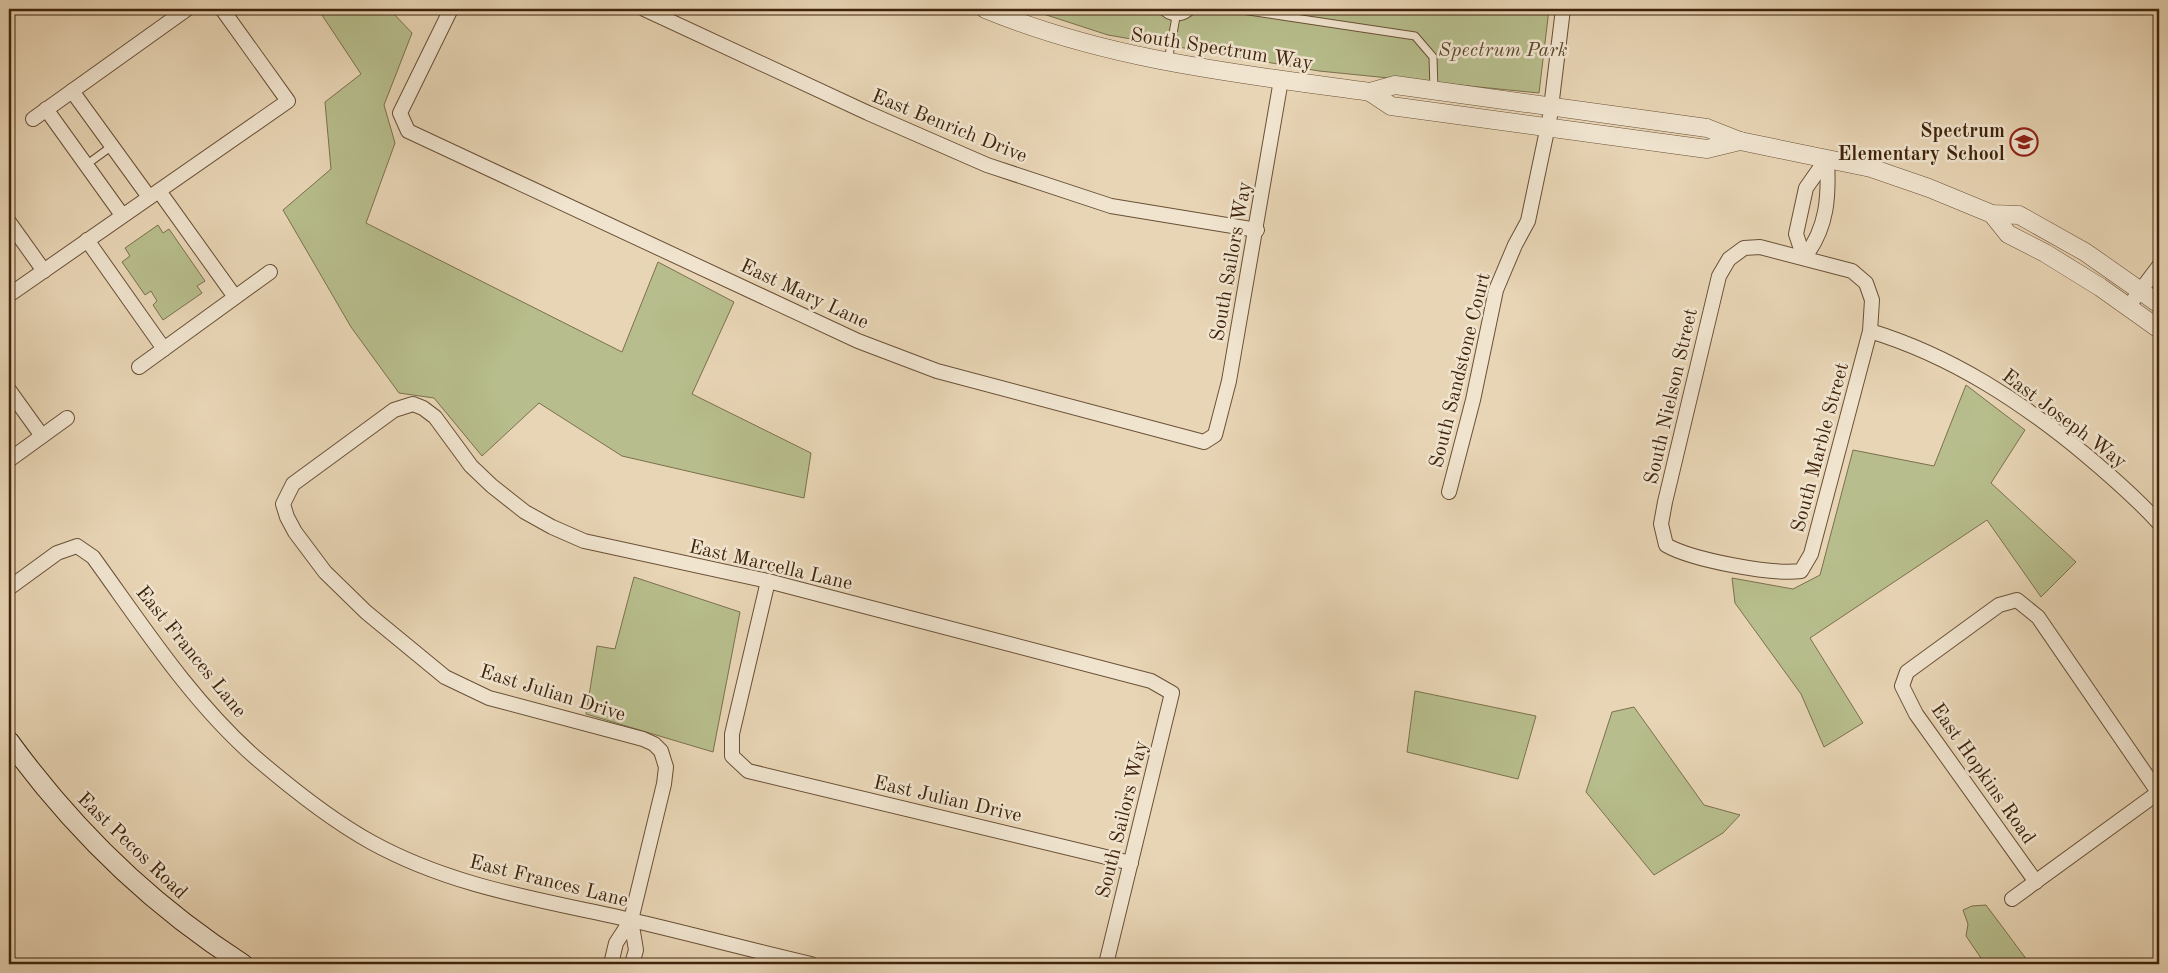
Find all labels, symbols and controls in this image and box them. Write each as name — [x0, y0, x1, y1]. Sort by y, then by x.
street label: South Spectrum Way — [1129, 26, 1315, 74]
park label: Spectrum Park — [1438, 41, 1568, 61]
street label: East Benrich Drive — [869, 87, 1030, 167]
place label: Spectrum Elementary School — [1838, 122, 2005, 165]
school or university icon: Spectrum Elementary School — [2009, 127, 2039, 157]
street label: South Sailors Way — [1208, 180, 1256, 343]
street label: East Mary Lane — [737, 256, 871, 333]
street label: South Sandstone Court — [1427, 271, 1495, 470]
street label: South Nielson Street — [1642, 307, 1702, 486]
street label: South Marble Street — [1789, 361, 1853, 535]
street label: East Joseph Way — [1998, 366, 2130, 473]
street label: East Marcella Lane — [687, 537, 854, 595]
street label: East Frances Lane — [131, 583, 249, 722]
street label: East Julian Drive — [477, 662, 628, 726]
street label: East Hopkins Road — [1926, 700, 2038, 848]
street label: South Sailors Way — [1094, 738, 1152, 900]
street label: East Julian Drive — [871, 773, 1024, 827]
street label: East Pecos Road — [73, 789, 190, 904]
street label: East Frances Lane — [467, 853, 630, 911]

